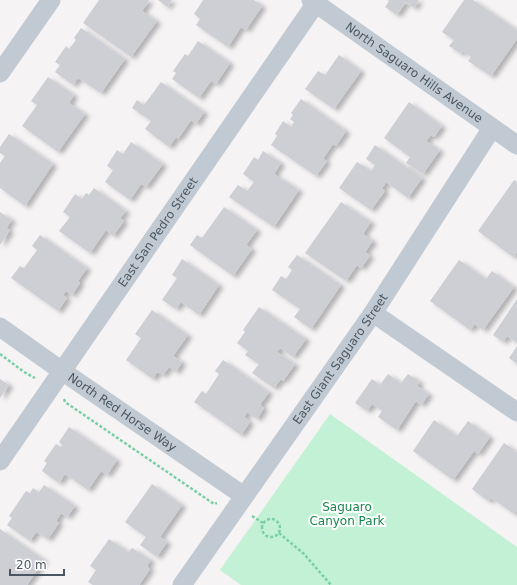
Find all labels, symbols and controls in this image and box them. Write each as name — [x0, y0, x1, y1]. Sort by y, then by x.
street label: North Saguaro Hills Avenue — [343, 19, 485, 126]
street label: East San Pedro Street — [115, 174, 201, 290]
street label: East Giant Saguaro Street — [290, 291, 391, 427]
street label: North Red Horse Way — [65, 370, 179, 454]
park label: Saguaro Canyon Park — [309, 500, 385, 528]
scale bar — [10, 551, 64, 577]
text: 20 m — [16, 558, 47, 572]

